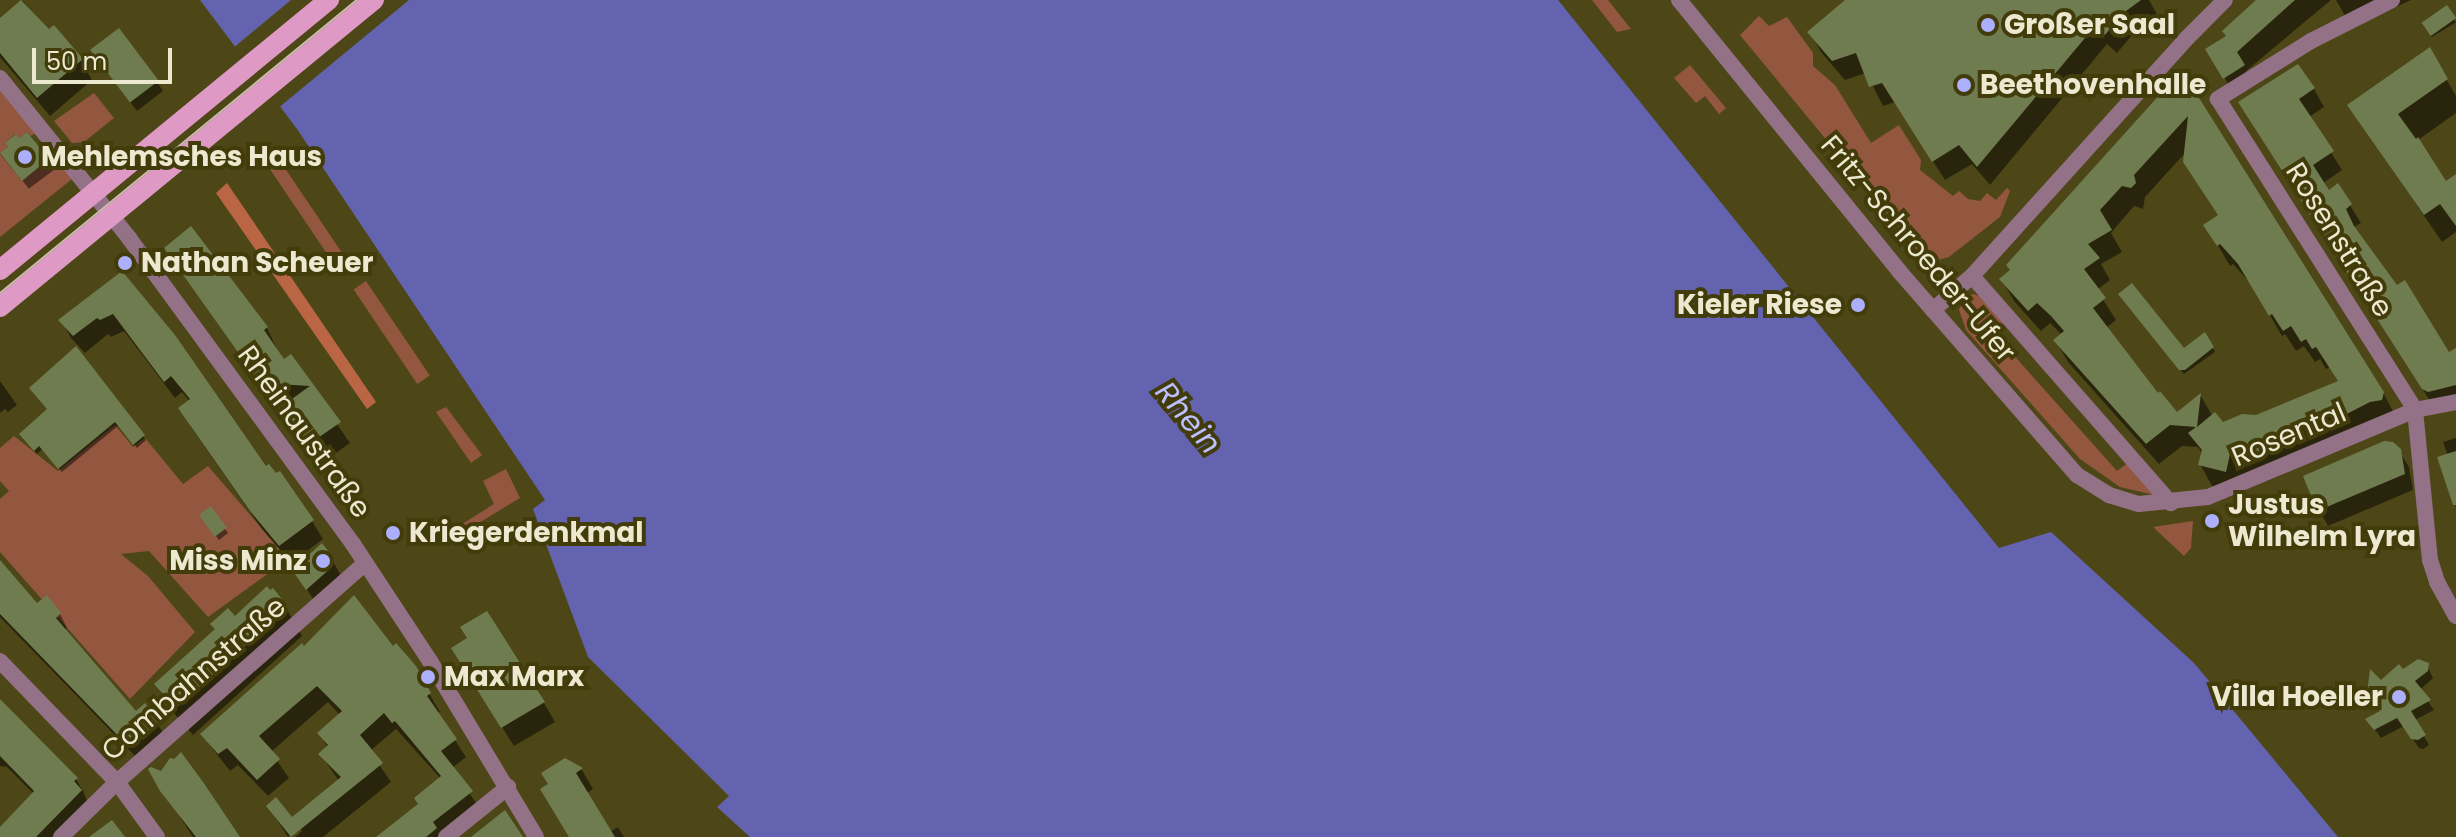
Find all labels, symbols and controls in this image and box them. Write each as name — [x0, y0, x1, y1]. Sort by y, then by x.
place label: Großer Saal — [2004, 8, 2175, 42]
marker: Großer Saal — [1979, 16, 1997, 34]
scale bar — [36, 32, 176, 82]
text: 50 m — [46, 45, 107, 78]
place label: Beethovenhalle — [1980, 68, 2206, 102]
marker: Beethovenhalle — [1955, 76, 1973, 94]
street label: Fritz-Schroeder-Ufer — [1814, 129, 2022, 369]
place label: Mehlemsches Haus — [41, 140, 322, 174]
marker: Mehlemsches Haus — [16, 148, 34, 166]
street label: Rosenstraße — [2278, 157, 2400, 323]
place label: Nathan Scheuer — [141, 246, 374, 280]
marker: Nathan Scheuer — [116, 254, 134, 272]
place label: Kieler Riese — [1677, 288, 1842, 322]
marker: Kieler Riese — [1849, 296, 1867, 314]
street label: Rheinaustraße — [230, 339, 378, 525]
water label: Rhein — [1148, 375, 1228, 461]
street label: Rosental — [2227, 396, 2351, 474]
place label: Justus Wilhelm Lyra — [2228, 488, 2416, 554]
marker: Justus Wilhelm Lyra — [2203, 512, 2221, 530]
place label: Kriegerdenkmal — [409, 516, 644, 550]
marker: Kriegerdenkmal — [384, 524, 402, 542]
place label: Miss Minz — [169, 544, 307, 578]
marker: Miss Minz — [314, 552, 332, 570]
street label: Combahnstraße — [95, 590, 293, 768]
place label: Max Marx — [444, 660, 584, 694]
marker: Max Marx — [419, 668, 437, 686]
place label: Villa Hoeller — [2212, 680, 2383, 714]
marker: Villa Hoeller — [2390, 688, 2408, 706]

